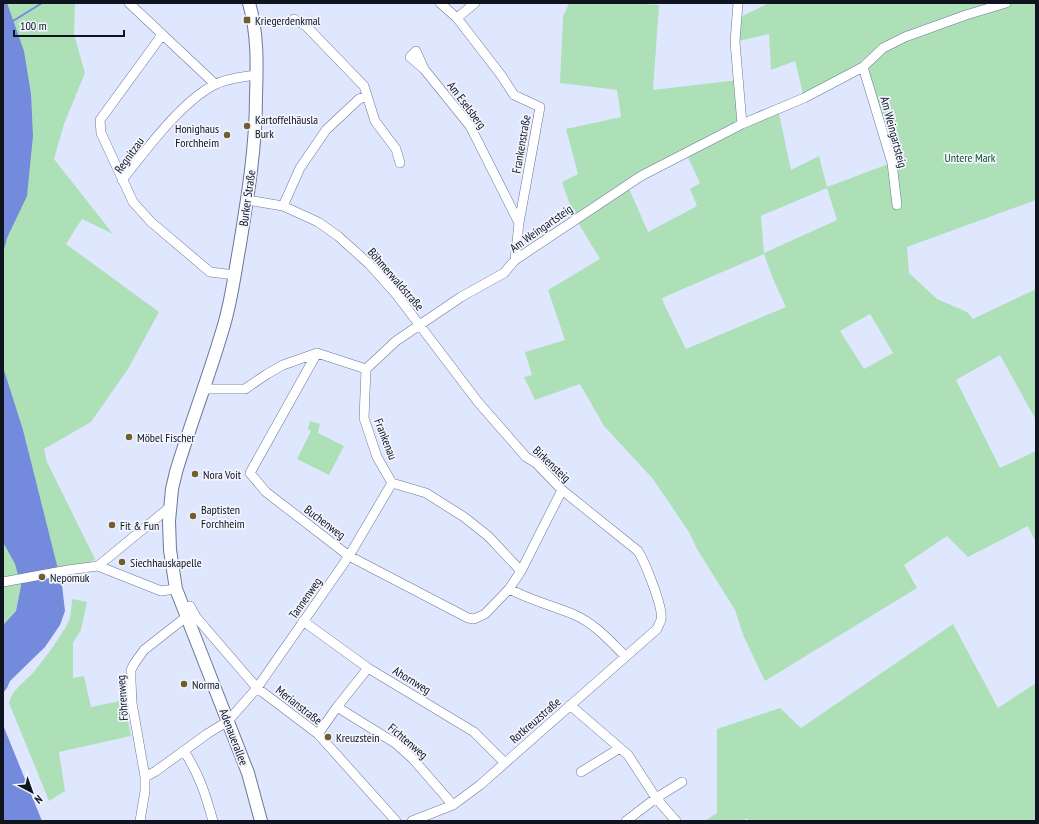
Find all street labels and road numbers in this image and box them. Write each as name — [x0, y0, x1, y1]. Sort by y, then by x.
street label: Am Eselsberg — [444, 78, 490, 132]
street label: Am Weingartsteig — [877, 95, 911, 169]
street label: Frankenstraße — [508, 113, 534, 175]
street label: Regnitzau — [111, 134, 147, 176]
street label: Burker Straße — [236, 169, 258, 227]
street label: Am Weingartsteig — [507, 201, 575, 255]
street label: Böhmerwaldstraße — [365, 245, 427, 313]
street label: Frankenau — [371, 416, 401, 462]
street label: Birkensteig — [530, 443, 574, 485]
street label: Buchenweg — [301, 502, 349, 542]
street label: Tannenweg — [285, 574, 325, 622]
street label: Ahornweg — [390, 663, 434, 697]
street label: Föhrenweg — [113, 675, 131, 721]
street label: Merianstraße — [273, 682, 325, 728]
street label: Rotkreuzstraße — [507, 694, 564, 746]
street label: Adenauerallee — [216, 707, 252, 768]
street label: Fichtenweg — [385, 720, 431, 762]

